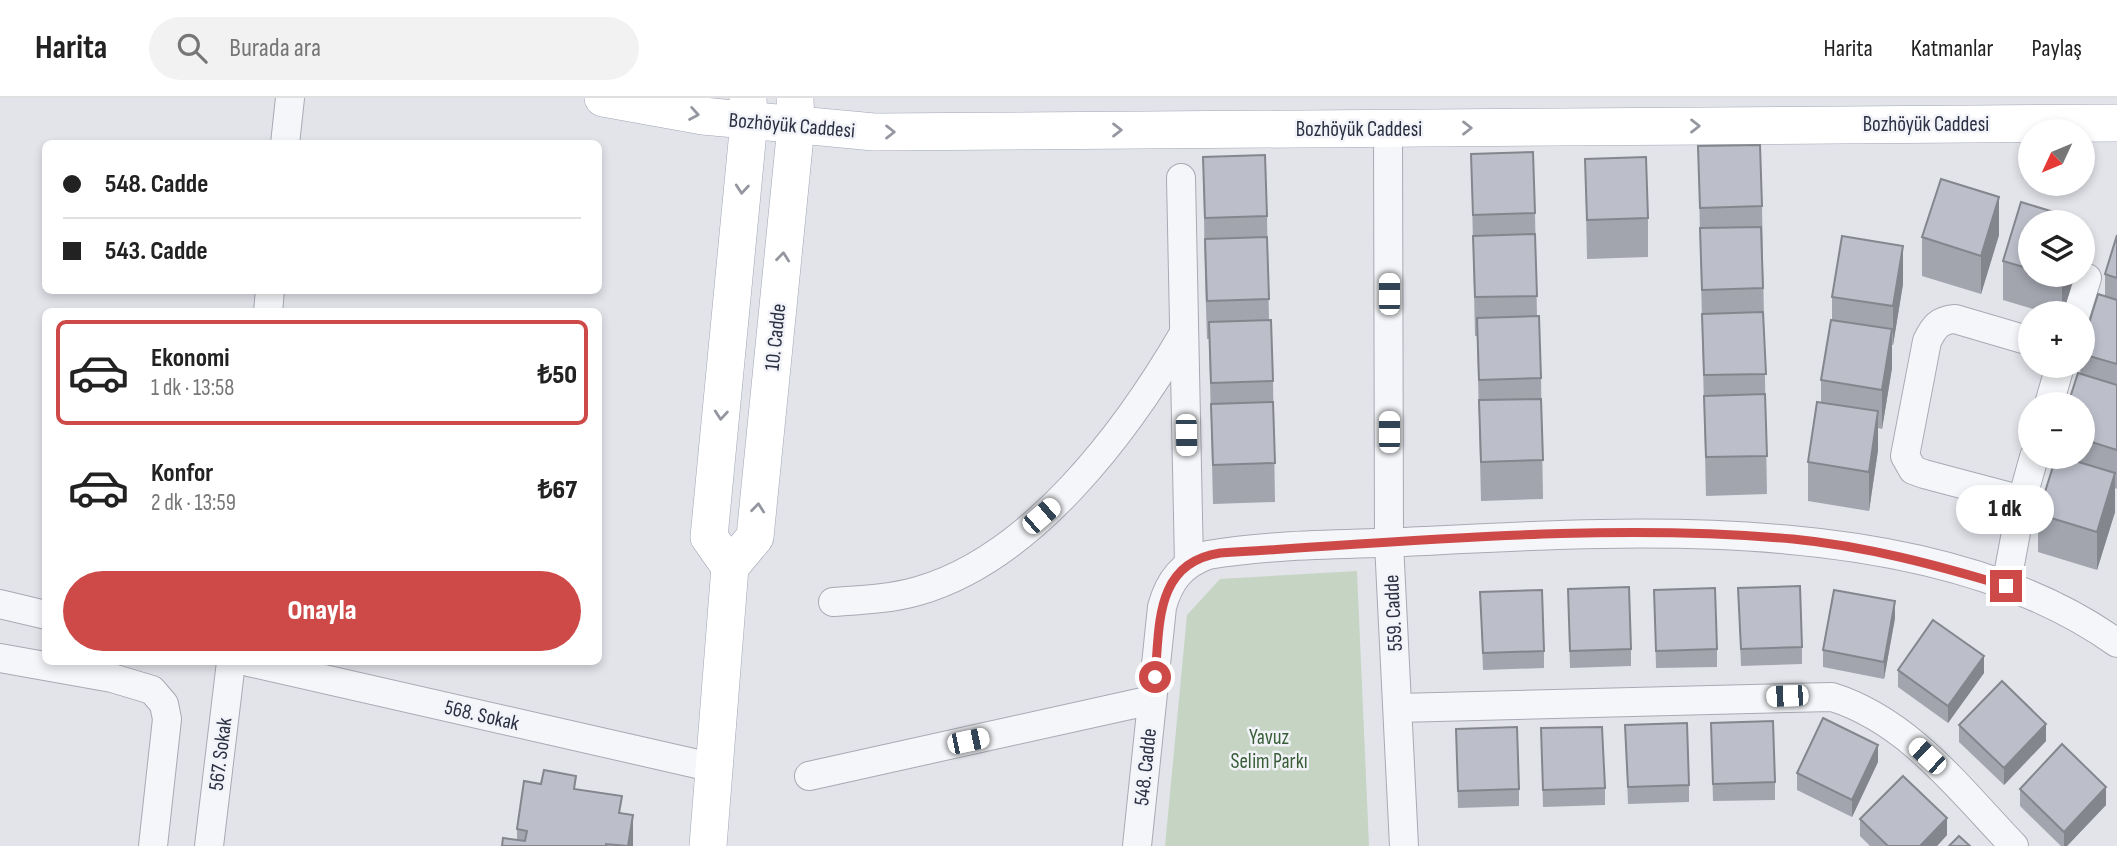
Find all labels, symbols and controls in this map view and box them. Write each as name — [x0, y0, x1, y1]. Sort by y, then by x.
search box — [149, 17, 639, 80]
text: Harita — [35, 28, 107, 68]
icon: search — [173, 29, 211, 67]
text: Burada ara — [229, 33, 321, 64]
text: Harita — [1823, 34, 1873, 63]
text: Katmanlar — [1911, 34, 1994, 63]
text: Paylaş — [2032, 34, 2082, 63]
one-way arrow — [688, 106, 700, 121]
street label: Bozhöyük Caddesi — [728, 108, 856, 143]
street label: Bozhöyük Caddesi — [1863, 112, 1989, 137]
street label: Bozhöyük Caddesi — [1296, 117, 1422, 142]
one-way arrow — [1690, 118, 1700, 134]
north arrow — [2018, 119, 2095, 196]
map controls — [2018, 119, 2095, 469]
one-way arrow — [1462, 120, 1473, 136]
one-way arrow — [1112, 123, 1123, 138]
one-way arrow — [885, 124, 895, 140]
text: 548. Cadde — [105, 169, 208, 200]
one-way arrow — [735, 183, 750, 194]
button: layers — [2018, 210, 2095, 287]
text: 543. Cadde — [105, 236, 208, 267]
one-way arrow — [775, 251, 790, 262]
car — [1379, 273, 1400, 315]
button: + — [2018, 301, 2095, 378]
street label: 10. Cadde — [760, 302, 791, 372]
icon: car — [67, 341, 130, 404]
text: Ekonomi — [151, 343, 230, 374]
text: ₺50 — [538, 360, 577, 391]
text: 1 dk · 13:58 — [151, 374, 234, 402]
button: − — [2018, 392, 2095, 469]
one-way arrow — [713, 409, 728, 421]
car — [1379, 411, 1400, 453]
car — [1176, 414, 1197, 456]
icon: car — [67, 456, 130, 519]
text: Konfor — [151, 458, 213, 489]
text: ₺67 — [538, 475, 577, 506]
callout: 1 dk — [1957, 484, 2055, 533]
text: 2 dk · 13:59 — [151, 489, 236, 517]
car — [1019, 494, 1064, 538]
text: 1 dk — [1988, 495, 2022, 523]
one-way arrow — [750, 502, 765, 514]
route end — [1990, 570, 2022, 602]
button: Onayla — [63, 571, 581, 651]
street label: 559. Cadde — [1379, 574, 1408, 652]
route start — [1139, 661, 1171, 693]
car — [1766, 685, 1809, 707]
street label: 568. Sokak — [442, 695, 522, 736]
street label: 567. Sokak — [204, 716, 237, 792]
park label: Yavuz Selim Parkı — [1230, 725, 1308, 774]
car — [946, 726, 991, 756]
street label: 548. Cadde — [1129, 727, 1162, 807]
car — [1905, 734, 1950, 778]

